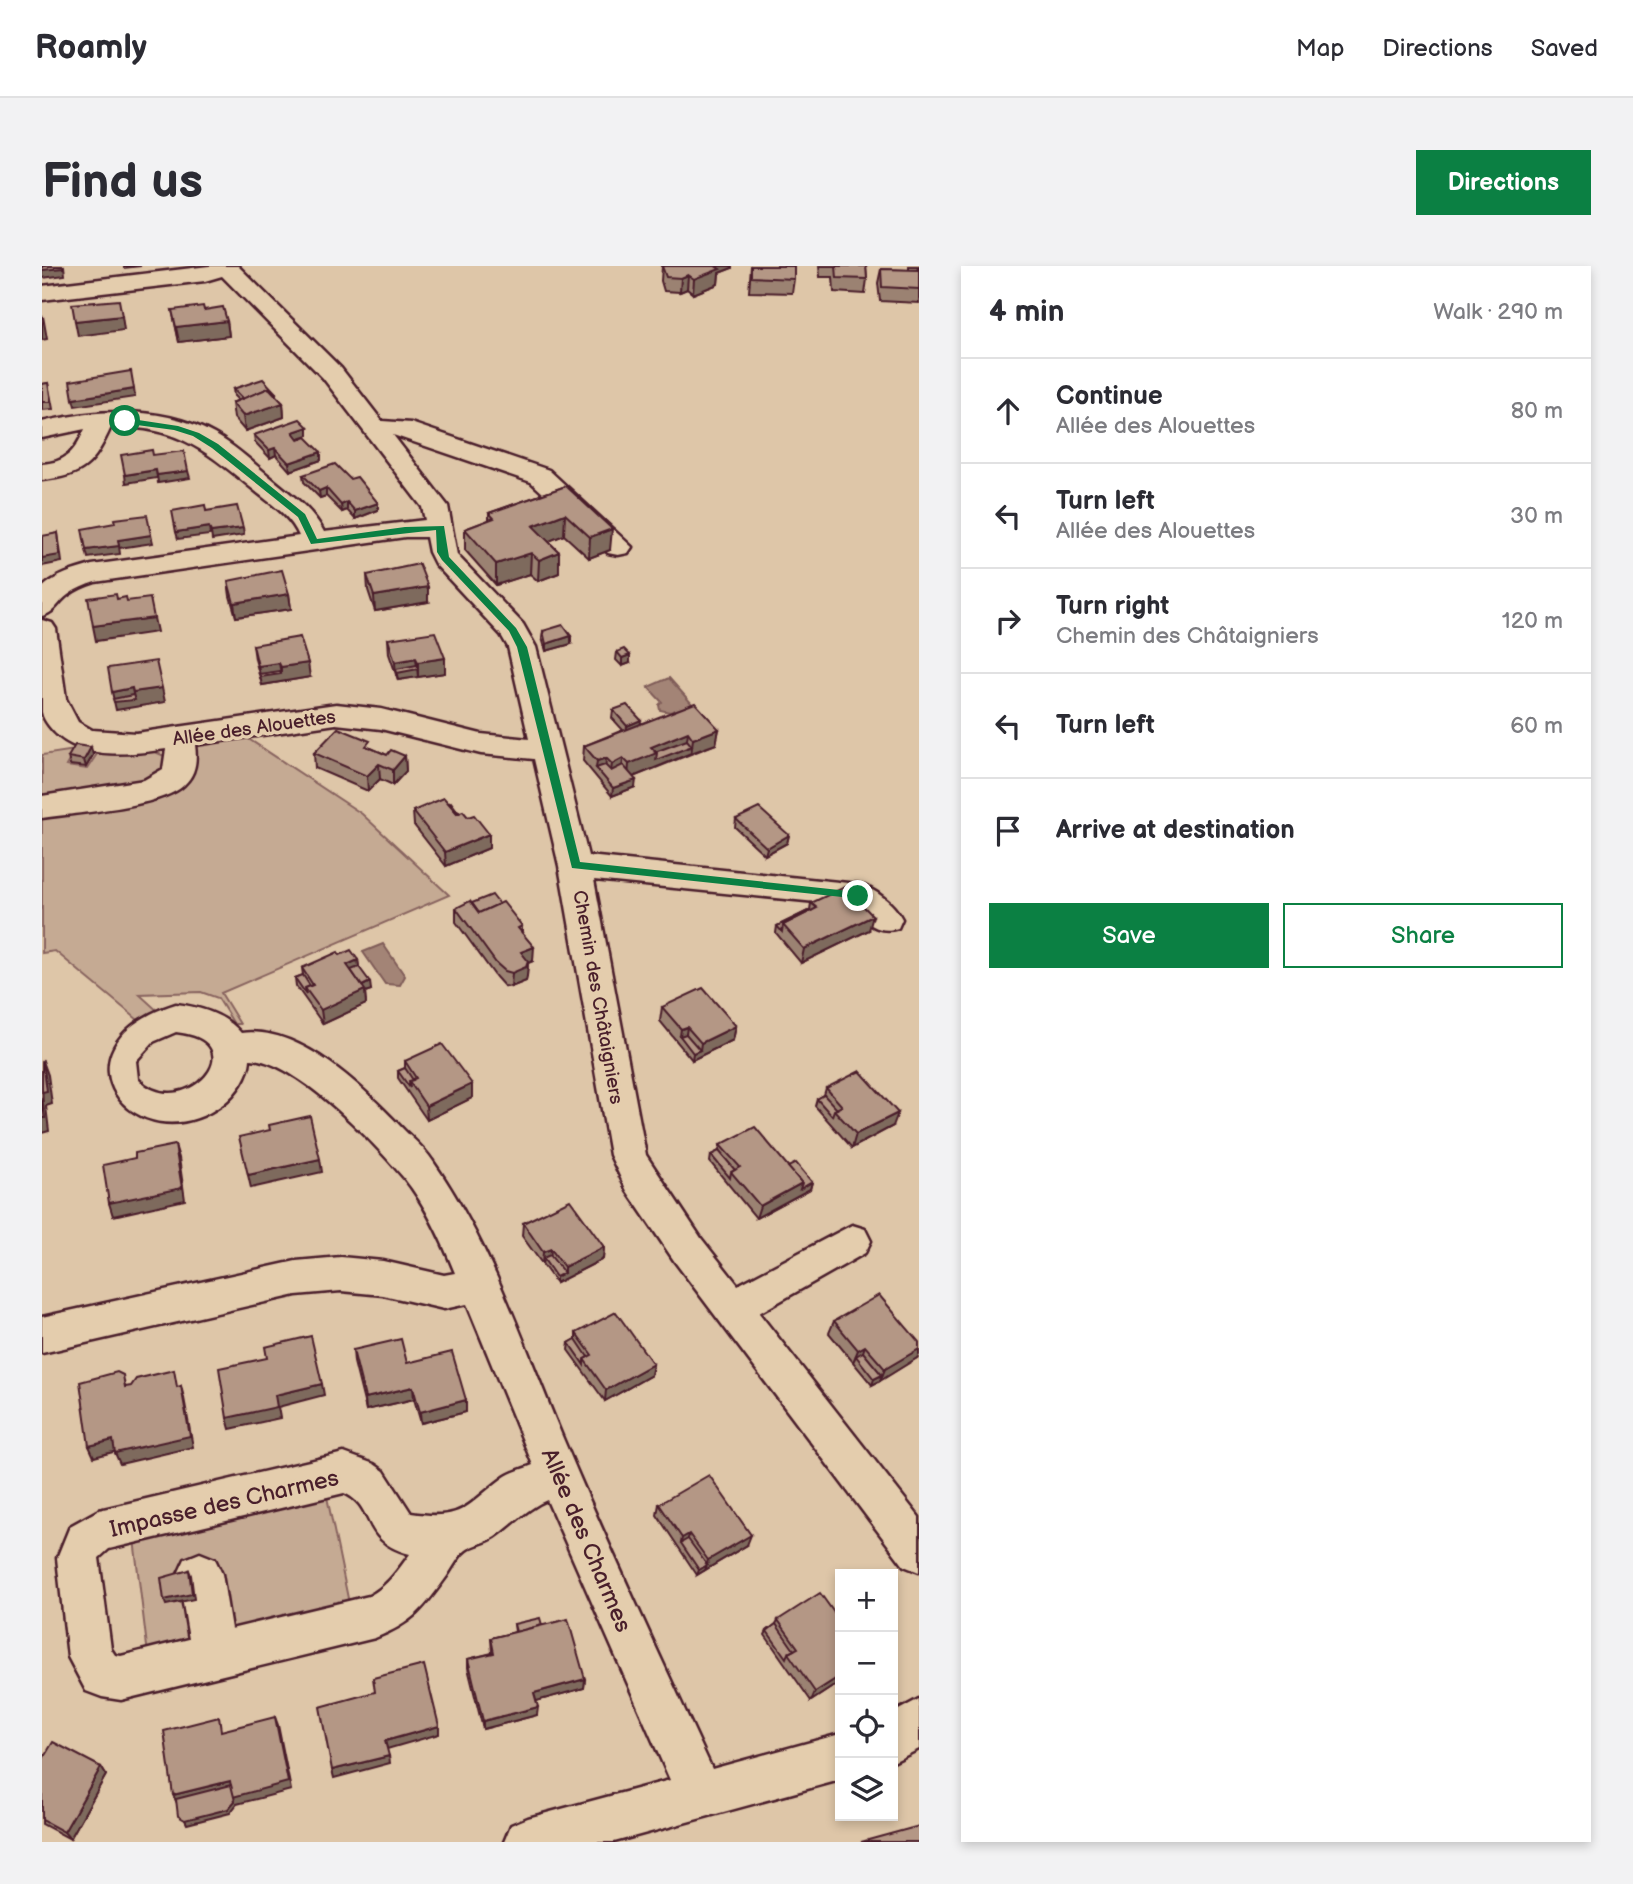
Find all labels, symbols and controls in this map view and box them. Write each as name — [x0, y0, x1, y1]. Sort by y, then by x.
text: Roamly — [35, 28, 147, 68]
text: Map — [1296, 34, 1344, 63]
text: Directions — [1382, 34, 1493, 63]
text: Saved — [1531, 34, 1598, 63]
button: Directions — [1416, 150, 1591, 215]
text: Find us — [42, 153, 203, 212]
text: 4 min — [989, 294, 1064, 330]
text: Walk · 290 m — [1433, 298, 1563, 326]
text: Continue — [1056, 381, 1163, 412]
icon: ahead — [989, 392, 1027, 430]
text: 80 m — [1511, 397, 1563, 425]
route start — [109, 405, 140, 436]
text: Allée des Alouettes — [1056, 412, 1255, 440]
text: Turn left — [1056, 486, 1155, 517]
icon: left — [989, 497, 1027, 535]
text: 30 m — [1510, 502, 1563, 530]
text: Allée des Alouettes — [1056, 517, 1255, 545]
text: Turn right — [1056, 591, 1169, 622]
icon: right — [989, 602, 1027, 640]
text: 120 m — [1502, 607, 1563, 635]
text: Chemin des Châtaigniers — [1056, 622, 1319, 650]
street label: Allée des Alouettes — [171, 706, 337, 751]
icon: left — [989, 707, 1027, 745]
text: Turn left — [1056, 710, 1155, 741]
text: 60 m — [1510, 712, 1563, 740]
icon: arrive — [989, 812, 1027, 850]
text: Arrive at destination — [1056, 815, 1295, 846]
route end — [842, 880, 873, 911]
street label: Chemin des Châtaigniers — [567, 888, 628, 1106]
button: Save — [989, 903, 1269, 968]
button: Share — [1283, 903, 1563, 968]
street label: Allée des Charmes — [535, 1444, 637, 1636]
street label: Impasse des Charmes — [107, 1464, 341, 1544]
map controls — [835, 1569, 898, 1821]
button: + — [835, 1569, 898, 1632]
button: − — [835, 1632, 898, 1695]
button: locate — [835, 1695, 898, 1758]
button: layers — [835, 1758, 898, 1821]

